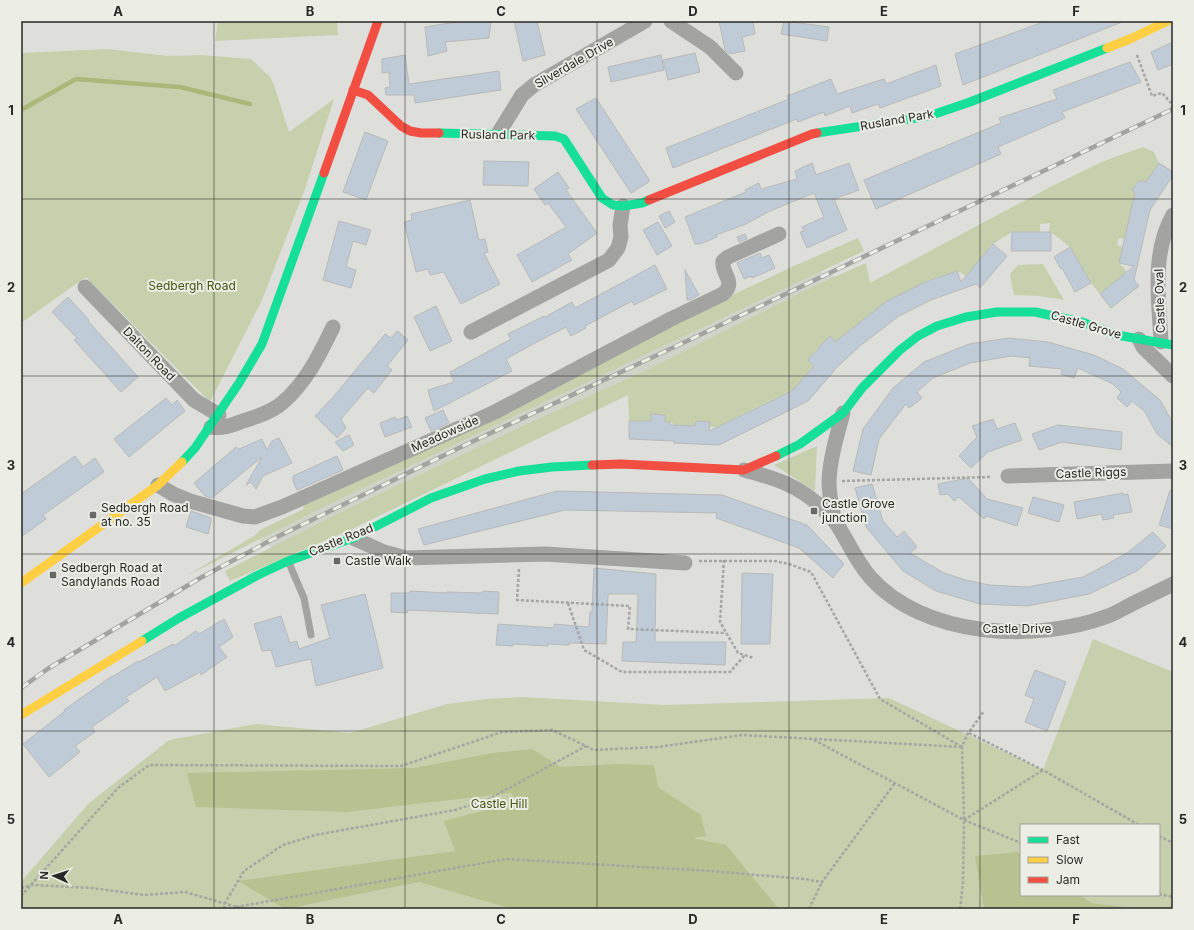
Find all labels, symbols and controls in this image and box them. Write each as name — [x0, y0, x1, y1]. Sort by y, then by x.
text: A — [113, 3, 123, 19]
text: B — [306, 3, 315, 19]
text: C — [496, 3, 506, 19]
text: D — [688, 3, 698, 19]
text: E — [880, 3, 888, 19]
text: F — [1072, 3, 1080, 19]
street label: Silverdale Drive — [532, 34, 616, 91]
text: 1 — [8, 102, 14, 118]
text: 1 — [1180, 102, 1186, 118]
street label: Rusland Park — [859, 106, 935, 133]
street label: Rusland Park — [461, 126, 536, 143]
street label: Castle Oval — [1151, 269, 1168, 334]
park label: Sedbergh Road — [148, 278, 236, 293]
text: 2 — [7, 279, 15, 295]
text: 2 — [1179, 279, 1187, 295]
street label: Castle Grove — [1049, 307, 1123, 342]
street label: Dalton Road — [120, 324, 179, 384]
street label: Meadowside — [409, 412, 481, 455]
text: 3 — [7, 457, 15, 473]
text: 3 — [1179, 457, 1187, 473]
street label: Castle Riggs — [1055, 464, 1127, 481]
place label: Castle Grove junction — [821, 496, 895, 525]
place label: Sedbergh Road at no. 35 — [101, 500, 188, 529]
marker: Castle Grove junction — [809, 506, 819, 516]
marker: Sedbergh Road at no. 35 — [88, 510, 98, 520]
street label: Castle Road — [306, 520, 375, 559]
place label: Castle Walk — [345, 553, 412, 568]
marker: Castle Walk — [332, 556, 342, 566]
place label: Sedbergh Road at Sandylands Road — [61, 560, 163, 589]
marker: Sedbergh Road at Sandylands Road — [48, 570, 58, 580]
street label: Castle Drive — [983, 621, 1051, 636]
text: 4 — [7, 634, 16, 650]
text: 4 — [1179, 634, 1188, 650]
park label: Castle Hill — [471, 796, 527, 811]
text: 5 — [7, 811, 15, 827]
text: 5 — [1179, 811, 1187, 827]
legend — [1020, 824, 1160, 896]
text: Fast — [1056, 832, 1080, 847]
text: Slow — [1056, 852, 1084, 867]
north arrow — [34, 856, 74, 896]
text: N — [37, 871, 51, 880]
text: Jam — [1056, 872, 1080, 887]
text: A — [113, 911, 123, 927]
text: B — [306, 911, 315, 927]
text: C — [496, 911, 506, 927]
text: D — [688, 911, 698, 927]
text: E — [880, 911, 888, 927]
text: F — [1072, 911, 1080, 927]

